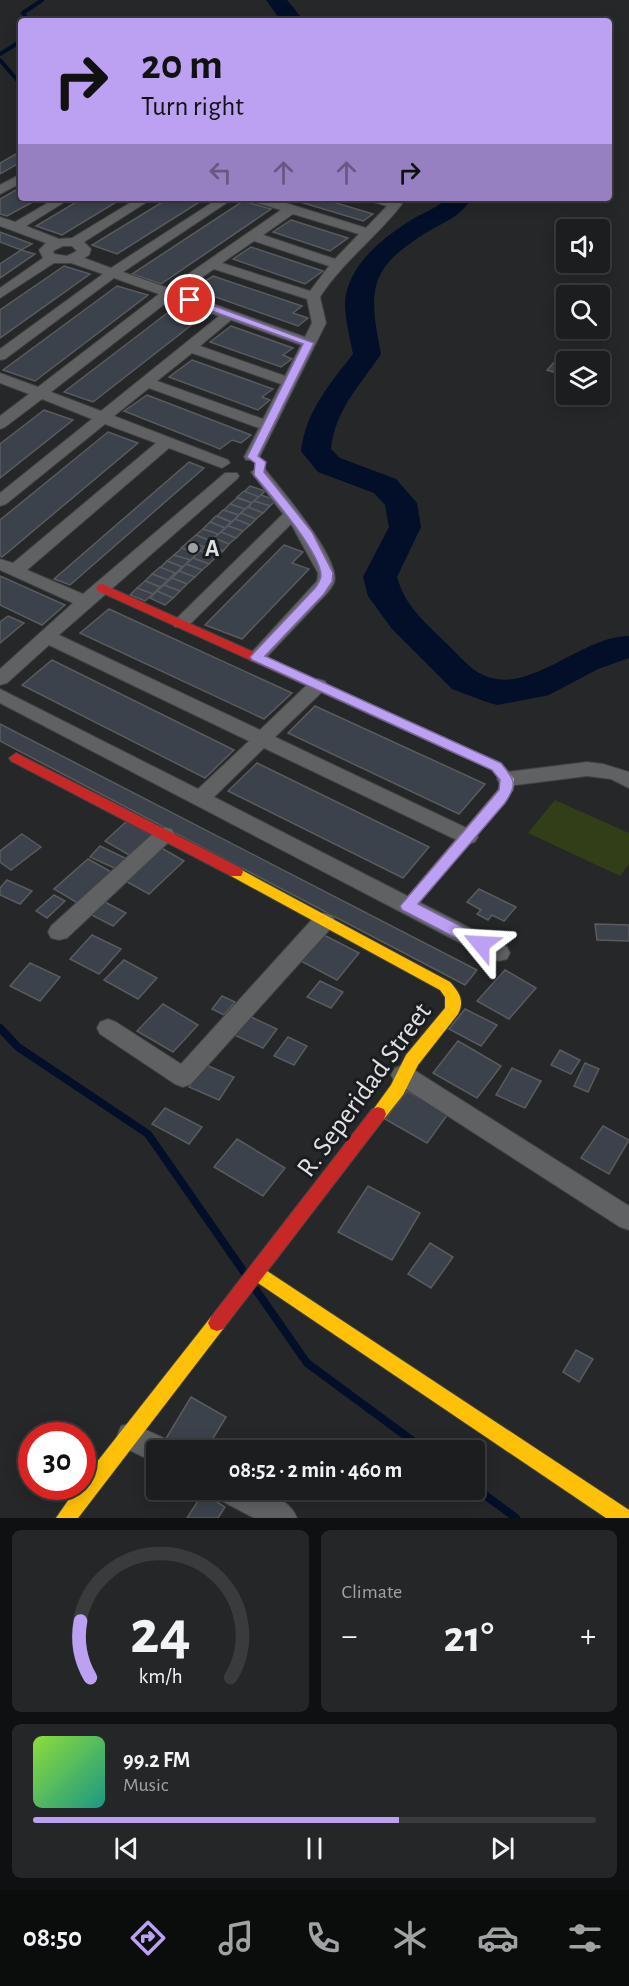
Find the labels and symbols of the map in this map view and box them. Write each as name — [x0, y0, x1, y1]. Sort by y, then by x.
pin — [164, 274, 215, 325]
place label: A — [205, 537, 220, 561]
marker: A — [186, 541, 200, 555]
position arrow — [449, 912, 513, 976]
street label: R. Seperidad Street — [292, 998, 437, 1182]
speed limit sign: 30 — [18, 1422, 96, 1500]

